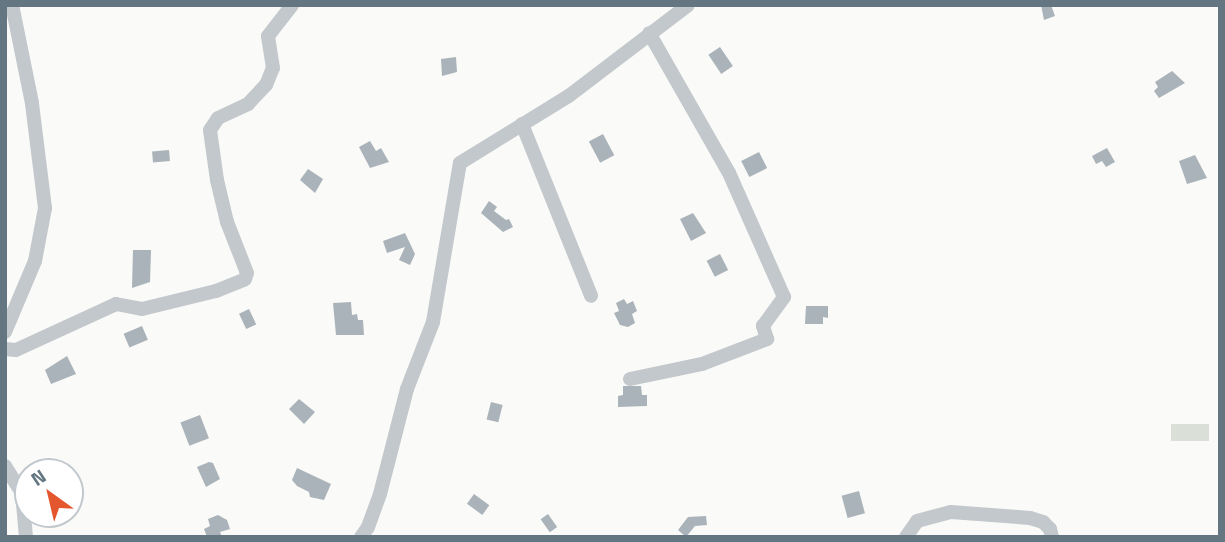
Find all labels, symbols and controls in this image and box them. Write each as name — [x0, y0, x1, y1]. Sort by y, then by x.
north arrow — [14, 458, 84, 528]
text: N — [25, 461, 52, 493]

